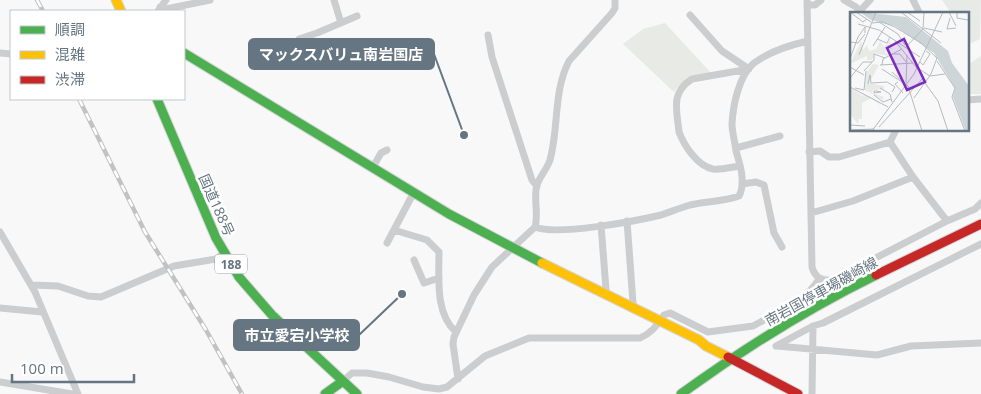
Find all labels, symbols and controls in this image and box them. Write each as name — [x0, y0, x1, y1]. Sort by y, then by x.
legend — [10, 10, 185, 100]
inset map — [850, 12, 968, 131]
text: 順調 — [55, 19, 85, 39]
callout: マックスバリュ南岩国店 — [249, 39, 434, 69]
text: 混雑 — [55, 44, 85, 64]
text: マックスバリュ南岩国店 — [259, 44, 423, 64]
text: 渋滞 — [55, 69, 85, 89]
street label: 国道188号 — [195, 171, 239, 239]
street label: 南岩国停車場磯崎線 — [761, 252, 881, 330]
road number: 188 — [215, 254, 247, 274]
callout: 市立愛宕小学校 — [234, 320, 359, 350]
text: 市立愛宕小学校 — [244, 325, 350, 345]
scale bar — [12, 352, 135, 384]
text: 100 m — [20, 358, 64, 378]

